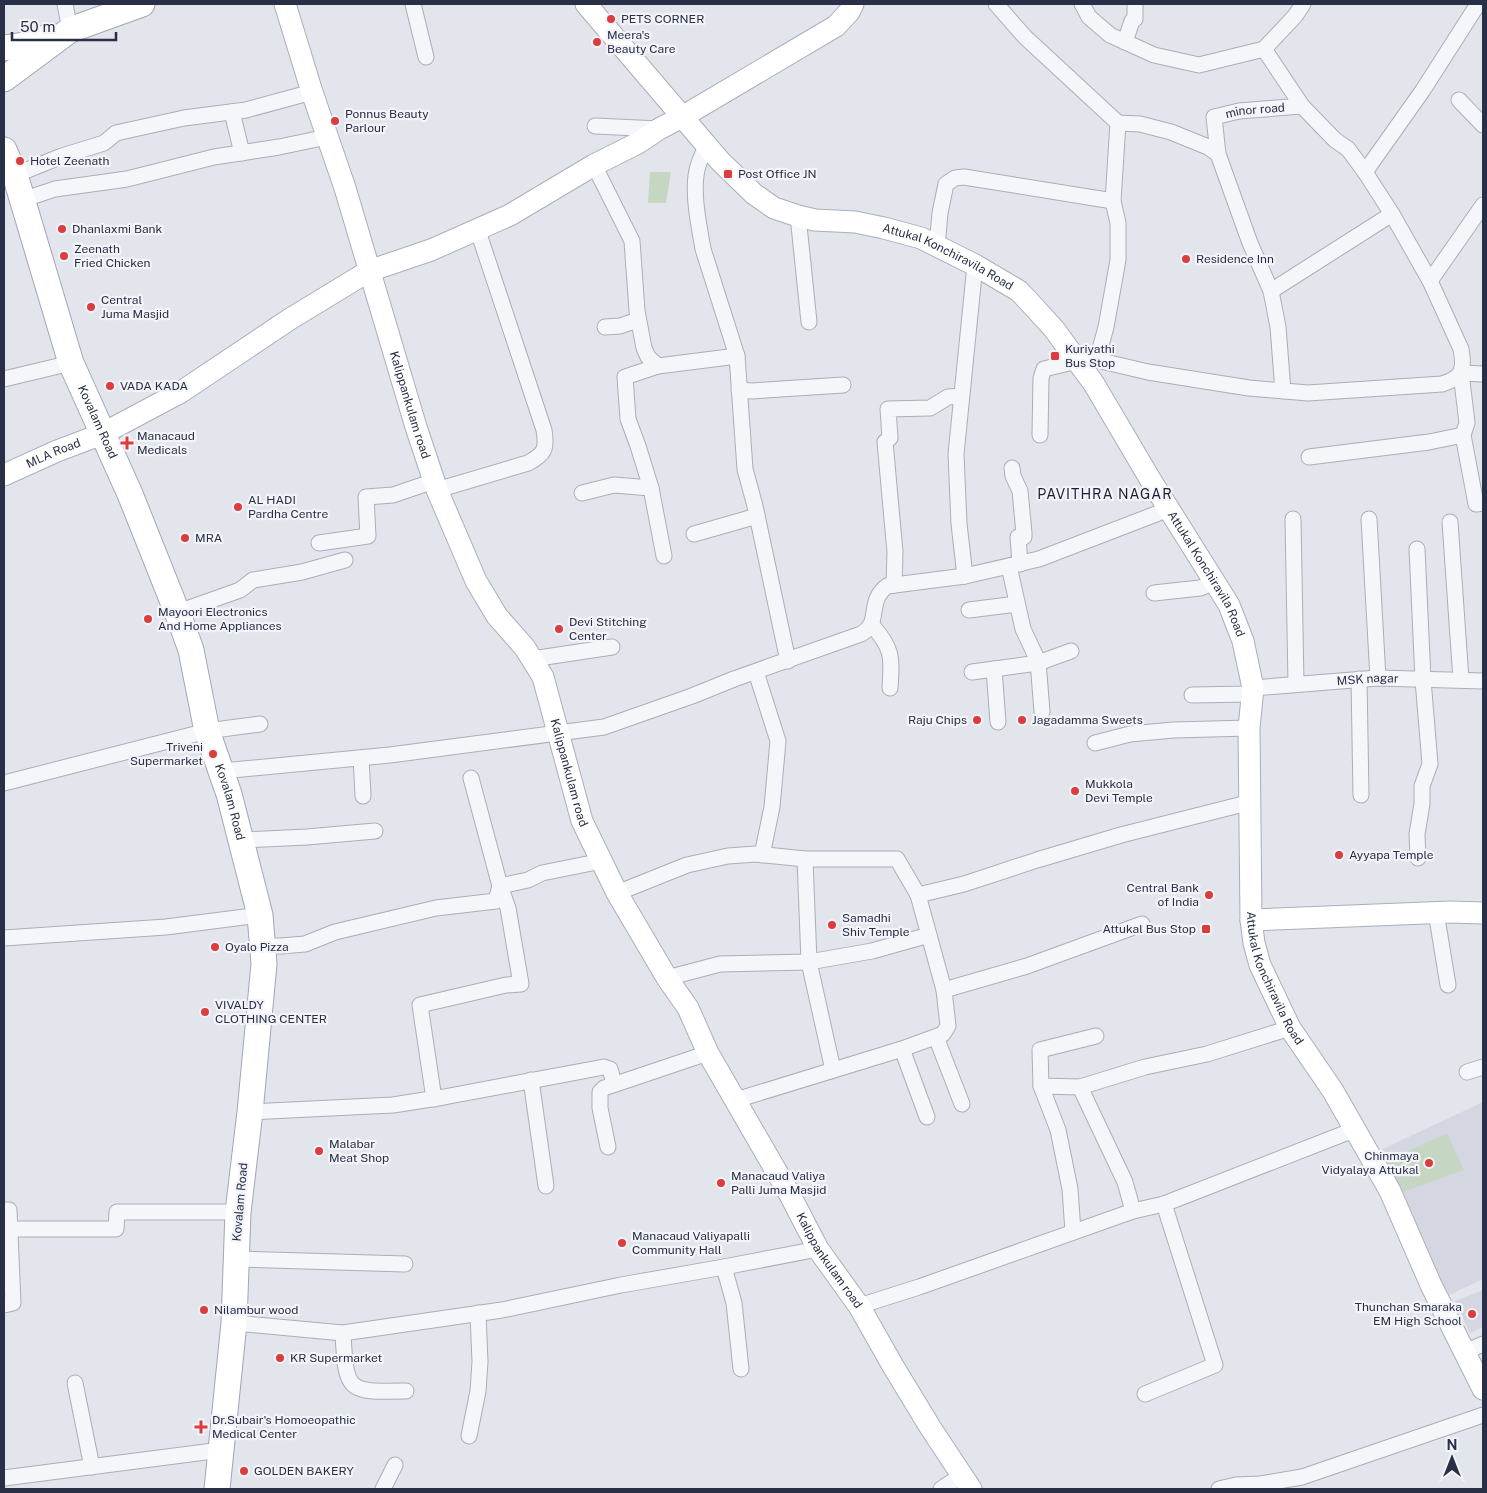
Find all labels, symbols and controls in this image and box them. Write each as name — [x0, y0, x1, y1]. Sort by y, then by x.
scale bar — [12, 10, 116, 42]
place label: PETS CORNER — [621, 12, 704, 26]
marker: PETS CORNER — [605, 13, 617, 25]
text: 50 m — [20, 18, 55, 35]
place label: Meera's Beauty Care — [607, 28, 676, 56]
marker: Meera's Beauty Care — [591, 36, 603, 48]
street label: minor road — [1224, 100, 1285, 121]
place label: Ponnus Beauty Parlour — [345, 107, 429, 135]
marker: Ponnus Beauty Parlour — [329, 115, 341, 127]
place label: Hotel Zeenath — [30, 154, 109, 168]
marker: Hotel Zeenath — [14, 155, 26, 167]
place label: Post Office JN — [738, 167, 817, 181]
marker: Post Office JN — [722, 168, 734, 180]
street label: Attukal Konchiravila Road — [881, 221, 1016, 293]
place label: Dhanlaxmi Bank — [72, 222, 162, 236]
marker: Dhanlaxmi Bank — [56, 223, 68, 235]
place label: Zeenath Fried Chicken — [74, 242, 151, 270]
marker: Zeenath Fried Chicken — [58, 250, 70, 262]
place label: Residence Inn — [1196, 252, 1274, 266]
marker: Residence Inn — [1180, 253, 1192, 265]
place label: Central Juma Masjid — [101, 293, 169, 321]
marker: Central Juma Masjid — [85, 301, 97, 313]
place label: Kuriyathi Bus Stop — [1065, 342, 1115, 370]
street label: Kalippankulam road — [387, 350, 433, 460]
marker: Kuriyathi Bus Stop — [1049, 350, 1061, 362]
place label: VADA KADA — [120, 379, 188, 393]
marker: VADA KADA — [104, 380, 116, 392]
street label: Kovalam Road — [75, 383, 120, 461]
place label: Manacaud Medicals — [137, 429, 195, 457]
street label: MLA Road — [24, 436, 83, 471]
marker: Manacaud Medicals — [121, 437, 133, 449]
district label: PAVITHRA NAGAR — [1037, 486, 1173, 502]
place label: AL HADI Pardha Centre — [248, 493, 328, 521]
marker: AL HADI Pardha Centre — [232, 501, 244, 513]
street label: Attukal Konchiravila Road — [1165, 508, 1248, 639]
place label: MRA — [195, 531, 223, 545]
marker: MRA — [179, 532, 191, 544]
place label: Mayoori Electronics And Home Appliances — [158, 605, 282, 633]
marker: Mayoori Electronics And Home Appliances — [142, 613, 154, 625]
place label: Devi Stitching Center — [569, 615, 647, 643]
marker: Devi Stitching Center — [553, 623, 565, 635]
street label: MSK nagar — [1336, 671, 1399, 688]
place label: Raju Chips — [908, 713, 967, 727]
place label: Jagadamma Sweets — [1032, 713, 1143, 727]
marker: Raju Chips — [971, 714, 983, 726]
marker: Jagadamma Sweets — [1016, 714, 1028, 726]
street label: Kalippankulam road — [548, 717, 591, 829]
place label: Triveni Supermarket — [130, 740, 203, 768]
marker: Triveni Supermarket — [207, 748, 219, 760]
street label: Kovalam Road — [212, 762, 248, 842]
place label: Mukkola Devi Temple — [1085, 777, 1153, 805]
marker: Mukkola Devi Temple — [1069, 785, 1081, 797]
place label: Ayyapa Temple — [1349, 848, 1434, 862]
marker: Ayyapa Temple — [1333, 849, 1345, 861]
place label: Central Bank of India — [1127, 881, 1199, 909]
marker: Central Bank of India — [1203, 889, 1215, 901]
place label: Samadhi Shiv Temple — [842, 911, 910, 939]
street label: Attukal Konchiravila Road — [1244, 911, 1306, 1047]
marker: Samadhi Shiv Temple — [826, 919, 838, 931]
place label: Attukal Bus Stop — [1102, 922, 1196, 936]
marker: Attukal Bus Stop — [1200, 923, 1212, 935]
place label: Oyalo Pizza — [225, 940, 289, 954]
marker: Oyalo Pizza — [209, 941, 221, 953]
place label: VIVALDY CLOTHING CENTER — [215, 998, 327, 1026]
marker: VIVALDY CLOTHING CENTER — [199, 1006, 211, 1018]
place label: Malabar Meat Shop — [329, 1137, 389, 1165]
marker: Malabar Meat Shop — [313, 1145, 325, 1157]
place label: Chinmaya Vidyalaya Attukal — [1322, 1149, 1419, 1177]
marker: Chinmaya Vidyalaya Attukal — [1423, 1157, 1435, 1169]
street label: Kovalam Road — [230, 1162, 250, 1242]
place label: Manacaud Valiya Palli Juma Masjid — [731, 1169, 826, 1197]
marker: Manacaud Valiya Palli Juma Masjid — [715, 1177, 727, 1189]
street label: Kalippankulam road — [793, 1210, 865, 1311]
place label: Manacaud Valiyapalli Community Hall — [632, 1229, 750, 1257]
marker: Manacaud Valiyapalli Community Hall — [616, 1237, 628, 1249]
place label: Thunchan Smaraka EM High School — [1355, 1300, 1462, 1328]
place label: Nilambur wood — [214, 1303, 298, 1317]
marker: Nilambur wood — [198, 1304, 210, 1316]
marker: Thunchan Smaraka EM High School — [1466, 1308, 1478, 1320]
place label: KR Supermarket — [290, 1351, 383, 1365]
marker: KR Supermarket — [274, 1352, 286, 1364]
place label: Dr.Subair's Homoeopathic Medical Center — [212, 1413, 356, 1441]
marker: Dr.Subair's Homoeopathic Medical Center — [194, 1420, 208, 1434]
north arrow — [1427, 1433, 1477, 1483]
text: N — [1447, 1437, 1457, 1453]
place label: GOLDEN BAKERY — [254, 1464, 355, 1478]
marker: GOLDEN BAKERY — [238, 1465, 250, 1477]

